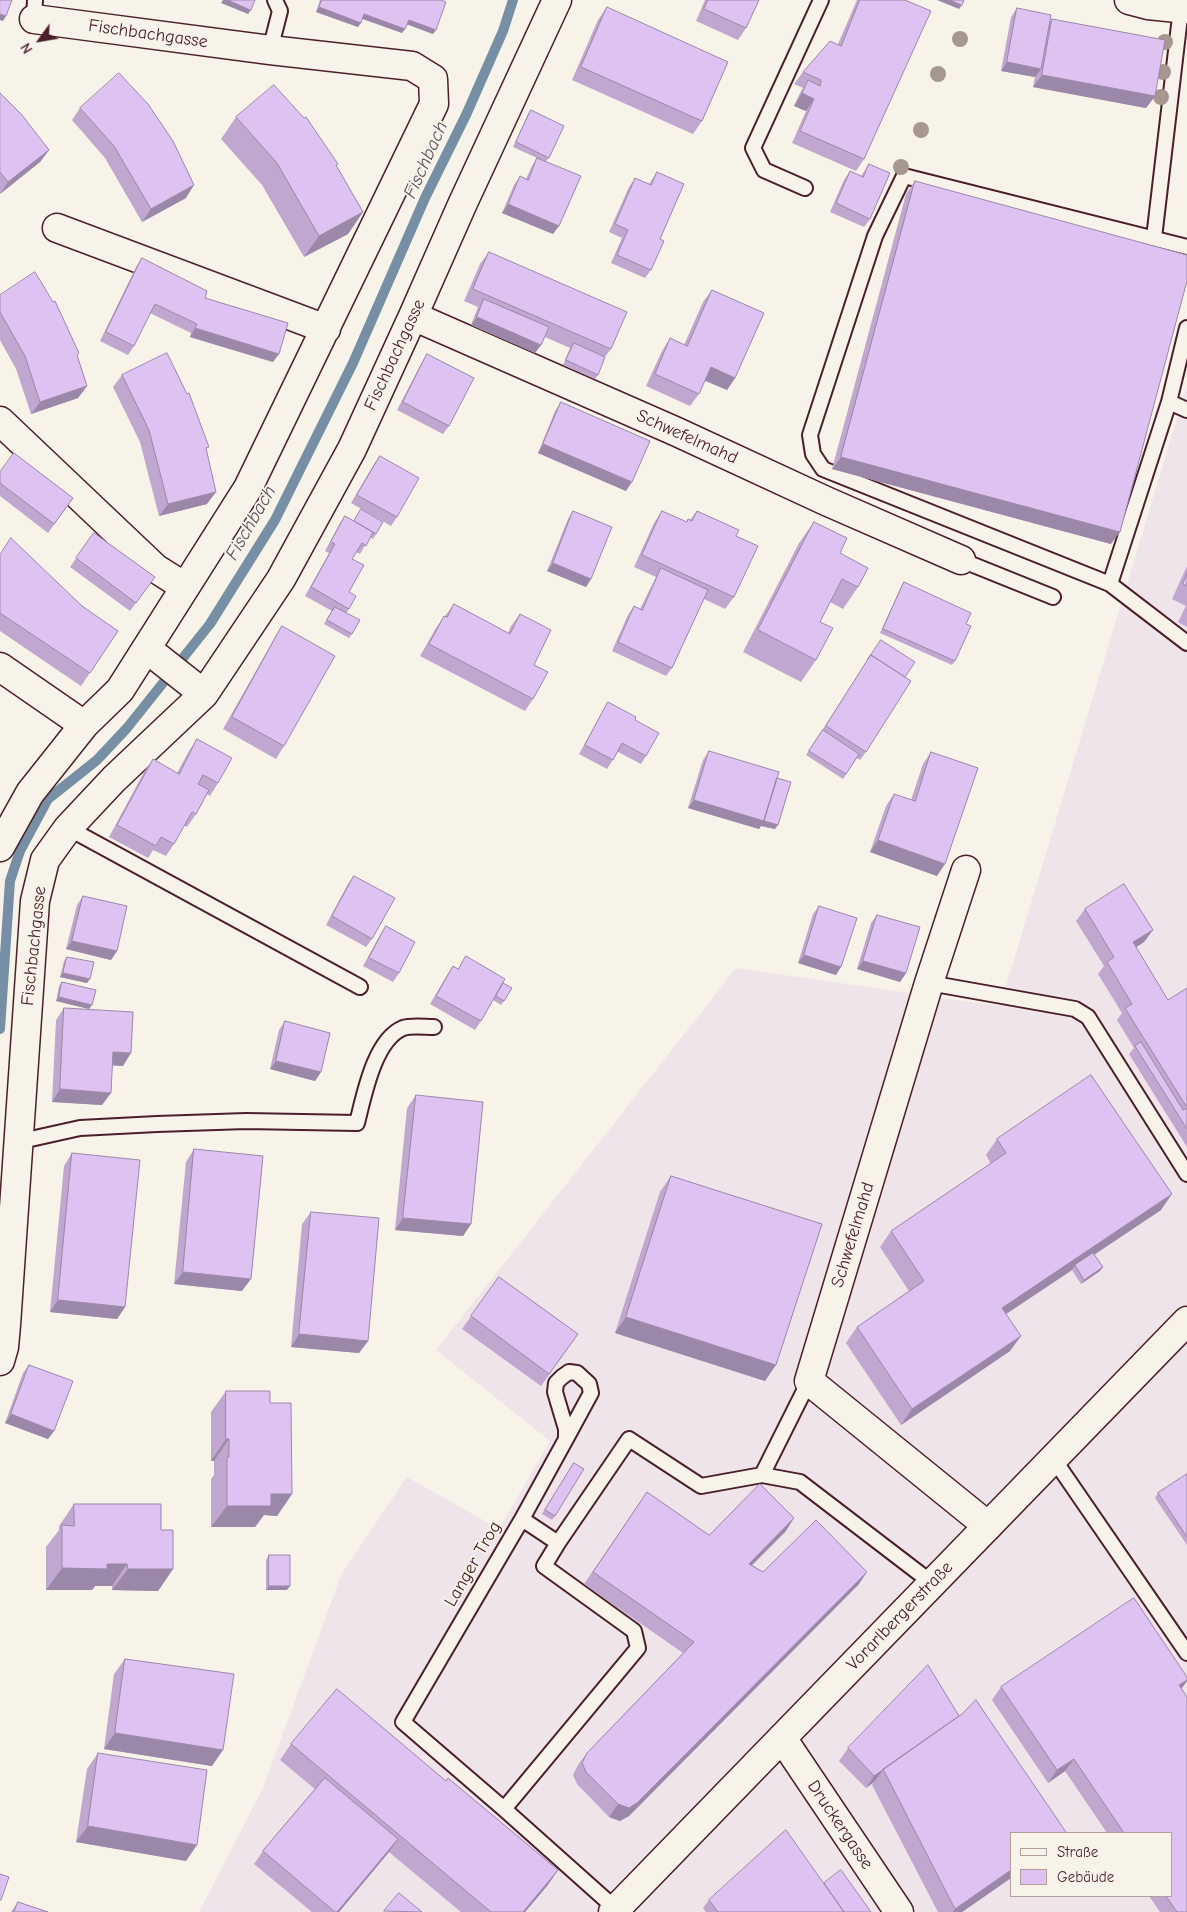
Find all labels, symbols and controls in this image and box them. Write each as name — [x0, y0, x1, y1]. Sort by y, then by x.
north arrow — [15, 15, 65, 65]
street label: Fischbachgasse — [87, 15, 209, 53]
text: N — [17, 40, 36, 57]
water label: Fischbach — [399, 118, 453, 202]
street label: Fischbachgasse — [360, 296, 430, 414]
street label: Schwefelmahd — [633, 405, 741, 469]
water label: Fischbach — [221, 482, 281, 564]
street label: Fischbachgasse — [17, 885, 51, 1007]
street label: Schwefelmahd — [827, 1180, 879, 1290]
street label: Langer Trog — [440, 1517, 506, 1611]
street label: Vorarlbergerstraße — [842, 1557, 958, 1675]
street label: Druckergasse — [802, 1776, 878, 1874]
legend — [1010, 1832, 1172, 1897]
text: Straße — [1057, 1843, 1098, 1861]
text: Gebäude — [1057, 1868, 1114, 1886]

